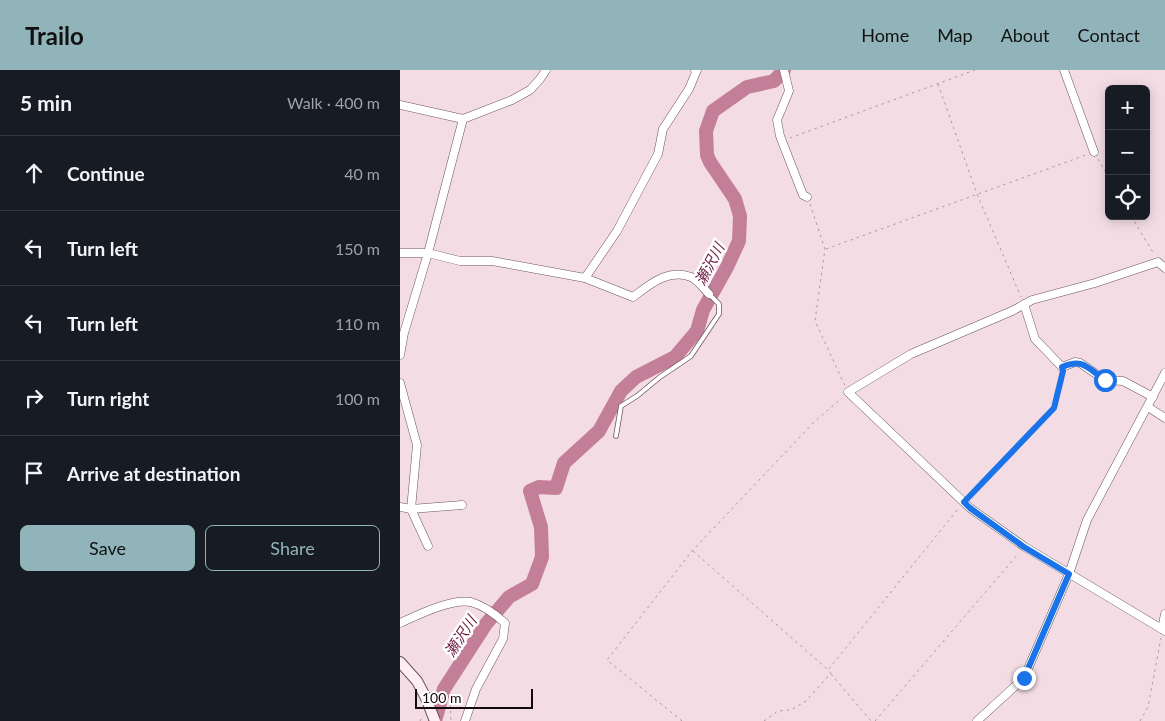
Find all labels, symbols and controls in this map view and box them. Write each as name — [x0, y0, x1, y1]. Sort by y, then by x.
text: Trailo — [25, 21, 84, 50]
text: Home — [861, 24, 909, 46]
text: Map — [937, 24, 973, 46]
text: About — [1001, 24, 1050, 46]
text: Contact — [1078, 24, 1140, 46]
map controls — [1105, 85, 1150, 220]
button: + — [1105, 85, 1150, 130]
text: 5 min — [20, 90, 72, 115]
text: Walk · 400 m — [287, 93, 380, 112]
button: − — [1105, 130, 1150, 175]
icon: ahead — [20, 159, 48, 187]
text: Continue — [67, 162, 145, 185]
text: 40 m — [344, 164, 380, 183]
button: locate — [1105, 175, 1150, 220]
icon: left — [20, 234, 48, 262]
text: Turn left — [67, 237, 138, 260]
water label: 瀬沢川 — [690, 238, 728, 288]
text: 150 m — [335, 239, 380, 258]
icon: left — [20, 309, 48, 337]
text: Turn left — [67, 312, 138, 335]
text: 110 m — [335, 314, 380, 333]
route start — [1094, 369, 1117, 392]
icon: right — [20, 384, 48, 412]
text: Turn right — [67, 387, 149, 410]
text: 100 m — [335, 389, 380, 408]
icon: arrive — [20, 459, 48, 487]
text: Arrive at destination — [67, 462, 240, 485]
button: Save — [20, 525, 195, 571]
button: Share — [205, 525, 380, 571]
water label: 瀬沢川 — [440, 611, 481, 660]
route end — [1013, 667, 1036, 690]
scale bar — [415, 686, 532, 709]
text: 100 m — [422, 689, 461, 706]

